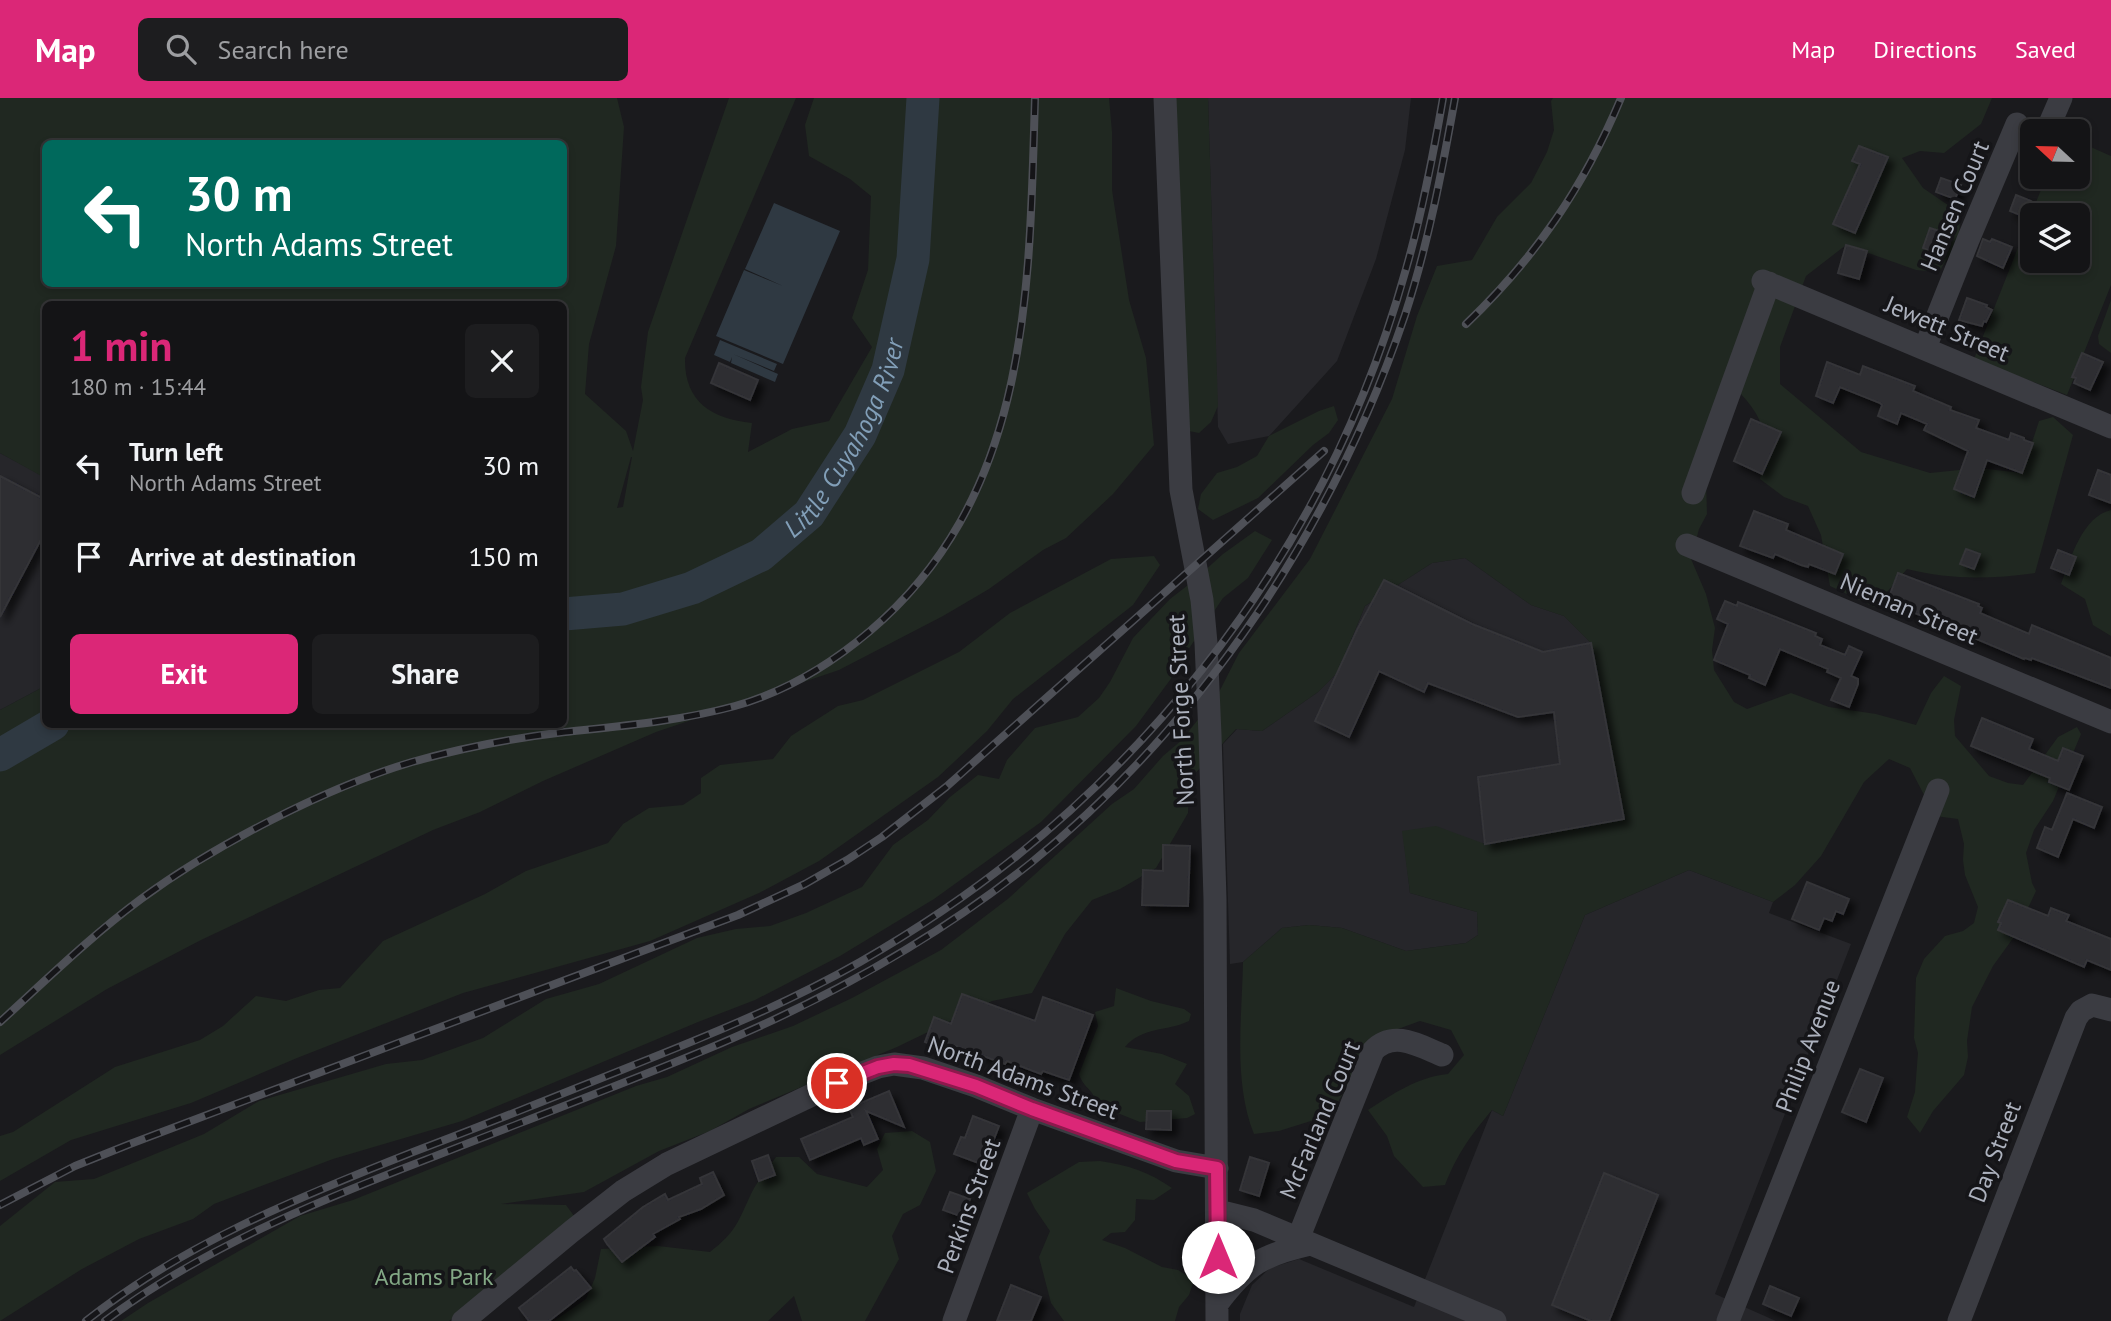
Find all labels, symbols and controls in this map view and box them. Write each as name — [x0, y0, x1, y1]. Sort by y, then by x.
search box — [138, 18, 628, 81]
text: Map — [35, 28, 96, 71]
icon: search — [162, 30, 200, 68]
text: Search here — [218, 33, 349, 66]
text: Map — [1791, 34, 1835, 65]
text: Directions — [1873, 34, 1977, 65]
text: Saved — [2015, 34, 2076, 65]
north arrow — [2020, 119, 2090, 189]
map controls — [2020, 119, 2090, 273]
street label: Hansen Court — [1913, 136, 1996, 276]
text: 30 m — [185, 161, 292, 225]
icon: left — [70, 168, 161, 259]
button: layers — [2020, 203, 2090, 273]
text: North Adams Street — [185, 223, 453, 265]
street label: Jewett Street — [1879, 288, 2014, 369]
text: 1 min — [70, 318, 172, 373]
button: close — [465, 324, 539, 398]
water label: Little Cuyahoga River — [777, 334, 911, 544]
text: 180 m · 15:44 — [70, 372, 206, 401]
text: Turn left — [129, 435, 223, 468]
icon: left — [70, 447, 108, 485]
text: 30 m — [483, 449, 539, 482]
text: North Adams Street — [129, 468, 322, 497]
icon: arrive — [70, 538, 108, 576]
text: Arrive at destination — [129, 540, 356, 573]
text: 150 m — [468, 540, 539, 573]
street label: Nieman Street — [1835, 566, 1983, 652]
street label: North Forge Street — [1160, 613, 1201, 807]
button: Exit — [70, 634, 298, 714]
button: Share — [312, 634, 539, 714]
street label: Philip Avenue — [1768, 975, 1847, 1117]
street label: North Adams Street — [923, 1029, 1123, 1126]
street label: McFarland Court — [1272, 1036, 1367, 1204]
pin — [807, 1053, 867, 1113]
icon: arrive — [818, 1064, 856, 1102]
street label: Day Street — [1961, 1097, 2028, 1207]
street label: Perkins Street — [930, 1134, 1007, 1278]
position arrow — [1181, 1220, 1255, 1294]
park label: Adams Park — [375, 1261, 494, 1292]

